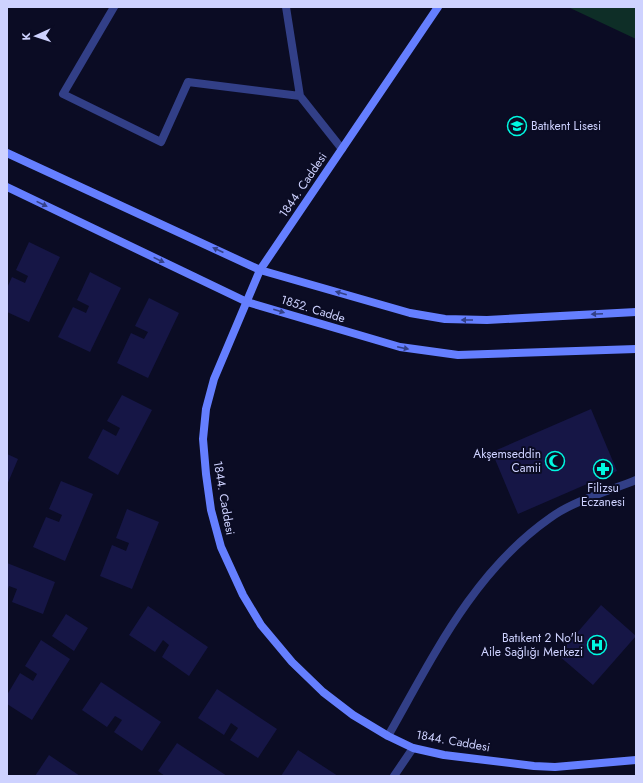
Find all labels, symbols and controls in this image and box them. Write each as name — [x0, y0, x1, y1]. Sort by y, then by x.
north arrow — [16, 16, 56, 56]
text: K — [18, 32, 34, 41]
school or university icon: Batıkent Lisesi — [506, 115, 528, 137]
place label: Batıkent Lisesi — [531, 117, 601, 135]
street label: 1844. Caddesi — [275, 149, 331, 221]
one-way arrow — [37, 201, 48, 207]
one-way arrow — [212, 247, 224, 254]
one-way arrow — [154, 257, 165, 263]
one-way arrow — [334, 290, 346, 296]
street label: 1852. Cadde — [279, 291, 347, 327]
one-way arrow — [273, 308, 285, 314]
one-way arrow — [591, 311, 603, 318]
one-way arrow — [460, 317, 473, 323]
one-way arrow — [397, 345, 410, 351]
place label: Akşemseddin Camii — [473, 445, 541, 477]
mosque icon: Akşemseddin Camii — [544, 450, 566, 472]
pharmacy icon: Filizsu Eczanesi — [592, 458, 614, 480]
street label: 1844. Caddesi — [209, 460, 239, 536]
place label: Filizsu Eczanesi — [581, 479, 625, 511]
place label: Batıkent 2 No'lu Aile Sağlığı Merkezi — [481, 629, 583, 661]
hospital icon: Batıkent 2 No'lu Aile Sağlığı Merkezi — [586, 634, 608, 656]
street label: 1844. Caddesi — [415, 726, 491, 756]

